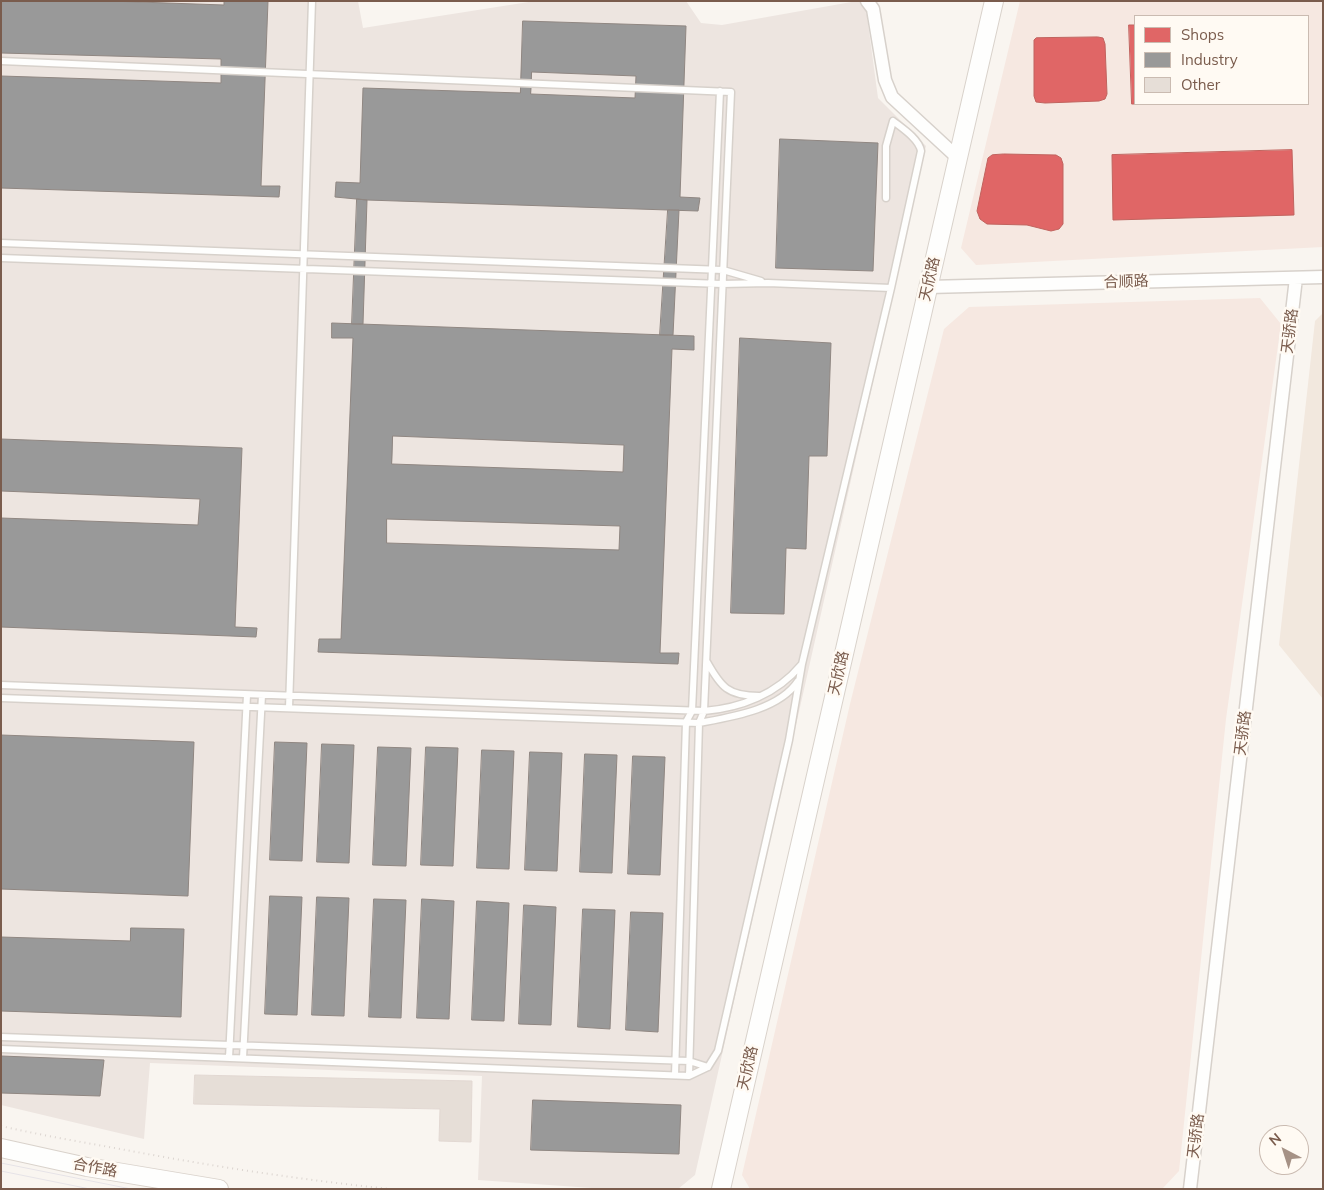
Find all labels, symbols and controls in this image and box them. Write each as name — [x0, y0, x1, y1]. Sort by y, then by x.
legend — [1134, 15, 1309, 105]
text: Shops — [1181, 25, 1224, 44]
text: Industry — [1181, 50, 1238, 69]
text: Other — [1181, 75, 1220, 94]
street label: 天欣路 — [916, 255, 944, 303]
street label: 合顺路 — [1103, 272, 1149, 292]
street label: 天骄路 — [1278, 308, 1302, 354]
street label: 天欣路 — [825, 649, 853, 697]
street label: 天骄路 — [1231, 710, 1255, 756]
street label: 天欣路 — [734, 1044, 762, 1092]
street label: 天骄路 — [1184, 1113, 1208, 1159]
north arrow — [1259, 1125, 1309, 1175]
text: N — [1265, 1129, 1285, 1150]
street label: 合作路 — [71, 1155, 119, 1181]

